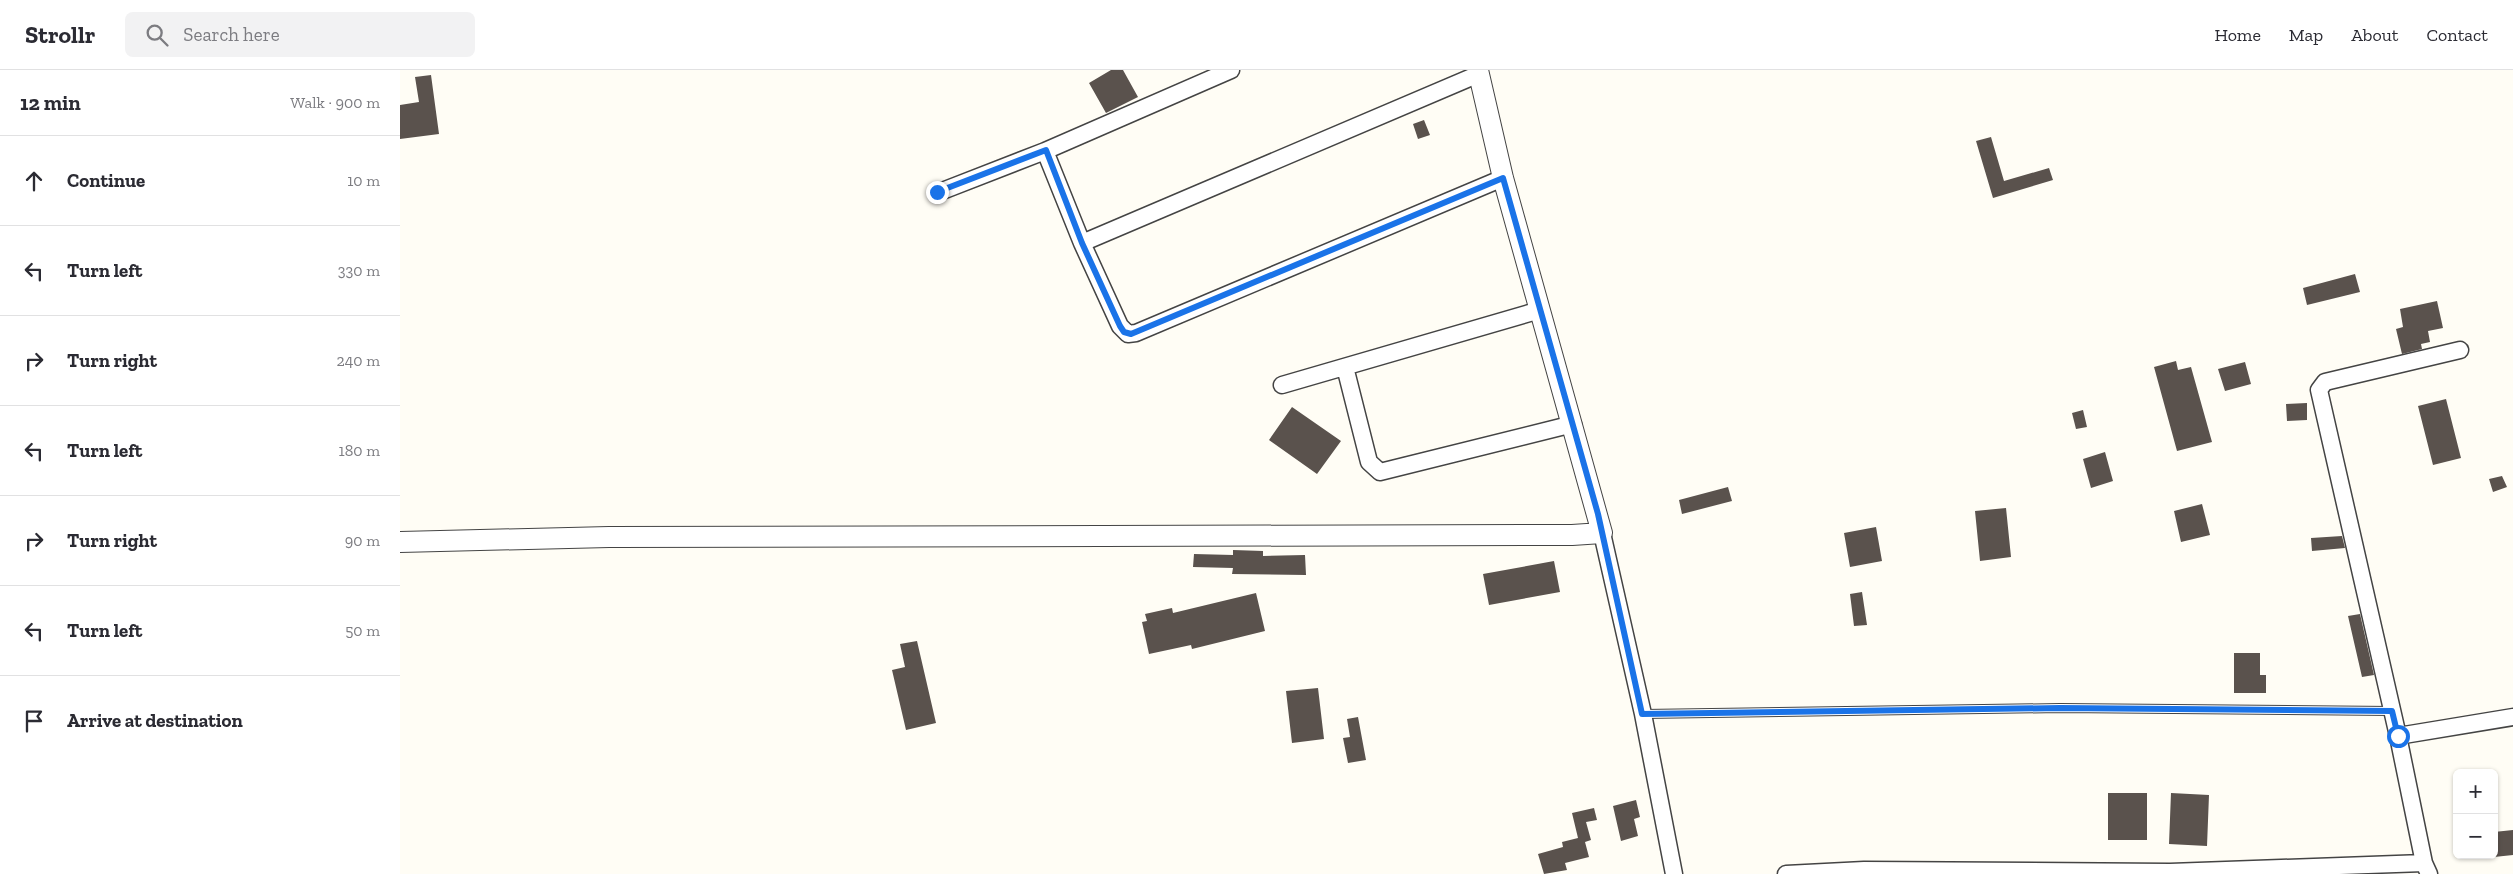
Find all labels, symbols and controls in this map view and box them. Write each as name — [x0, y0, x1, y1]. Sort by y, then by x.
search box — [125, 12, 475, 57]
text: Strollr — [25, 20, 95, 49]
icon: search — [143, 21, 171, 49]
text: Search here — [183, 23, 280, 46]
text: Home — [2214, 24, 2261, 46]
text: Map — [2289, 24, 2323, 46]
text: About — [2351, 24, 2398, 46]
text: Contact — [2426, 24, 2488, 46]
text: 12 min — [20, 90, 81, 115]
text: Walk · 900 m — [290, 93, 380, 112]
icon: ahead — [20, 167, 48, 195]
text: Continue — [67, 169, 145, 192]
text: 10 m — [347, 171, 380, 190]
route end — [926, 181, 949, 204]
icon: left — [20, 257, 48, 285]
text: Turn left — [67, 259, 142, 282]
text: 330 m — [338, 261, 380, 280]
icon: right — [20, 347, 48, 375]
text: Turn right — [67, 349, 157, 372]
text: 240 m — [336, 351, 380, 370]
icon: left — [20, 437, 48, 465]
text: Turn left — [67, 439, 142, 462]
text: 180 m — [339, 441, 380, 460]
icon: right — [20, 527, 48, 555]
text: Turn right — [67, 529, 157, 552]
text: 90 m — [345, 531, 380, 550]
icon: left — [20, 617, 48, 645]
text: Turn left — [67, 619, 142, 642]
text: 50 m — [345, 621, 380, 640]
icon: arrive — [20, 707, 48, 735]
text: Arrive at destination — [67, 709, 243, 732]
route start — [2387, 725, 2410, 748]
map controls — [2453, 769, 2498, 859]
button: + — [2453, 769, 2498, 814]
button: − — [2453, 814, 2498, 859]

